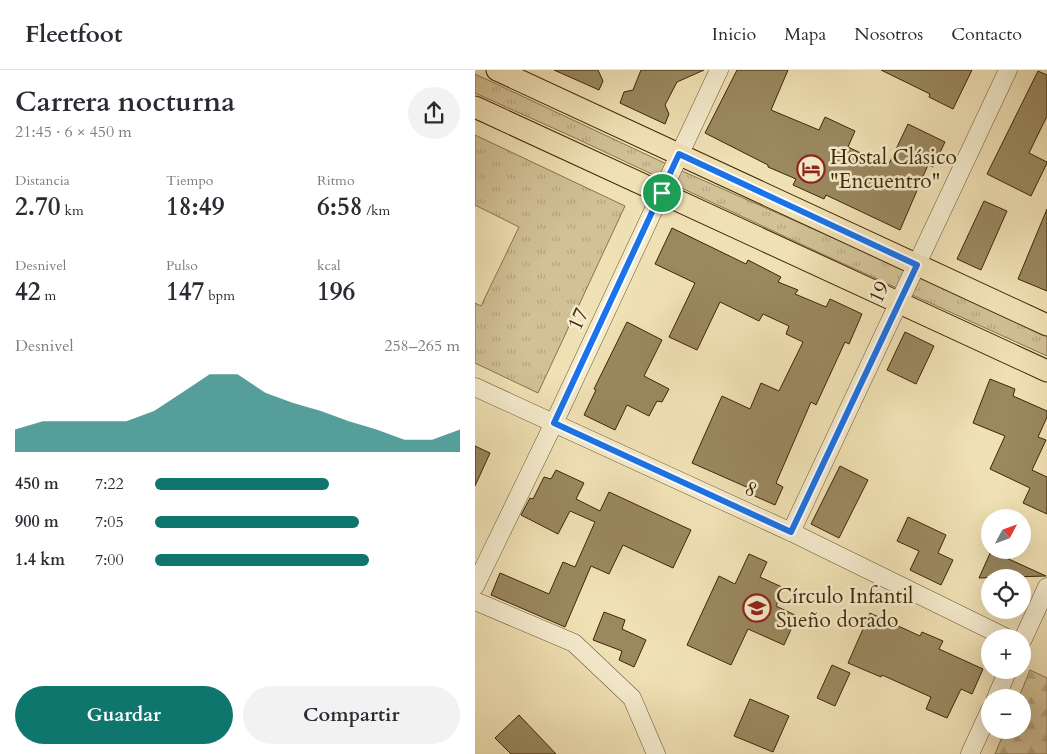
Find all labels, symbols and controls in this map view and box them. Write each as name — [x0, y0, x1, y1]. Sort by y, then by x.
text: Fleetfoot — [25, 18, 122, 51]
text: Inicio — [712, 22, 756, 47]
text: Mapa — [784, 22, 826, 47]
text: Nosotros — [854, 22, 923, 47]
text: Contacto — [951, 22, 1022, 47]
text: Carrera nocturna — [15, 83, 235, 121]
button: share — [408, 87, 460, 139]
text: 21:45 · 6 × 450 m — [15, 121, 132, 143]
place label: Hostal Clásico "Encuentro" — [830, 143, 957, 196]
hotel icon: Hostal Clásico "Encuentro" — [796, 154, 826, 184]
text: Distancia — [15, 171, 70, 190]
text: Tiempo — [166, 171, 213, 190]
text: Ritmo — [317, 171, 354, 190]
pin — [641, 172, 683, 214]
icon: arrive — [648, 179, 676, 207]
text: 2.70 — [15, 190, 61, 224]
text: 18:49 — [166, 190, 224, 224]
text: 6:58 — [317, 190, 363, 224]
text: km — [61, 201, 84, 220]
text: /km — [363, 201, 390, 220]
text: Desnivel — [15, 256, 66, 275]
text: Pulso — [166, 256, 198, 275]
text: kcal — [317, 256, 341, 275]
text: 42 — [15, 275, 41, 309]
text: 147 — [166, 275, 204, 309]
text: 196 — [317, 275, 355, 309]
street label: 19 — [862, 276, 897, 308]
text: m — [41, 286, 56, 305]
text: bpm — [204, 286, 235, 305]
street label: 17 — [561, 303, 596, 335]
text: Desnivel — [15, 335, 74, 357]
text: 258–265 m — [384, 335, 460, 357]
text: 450 m — [15, 473, 59, 495]
text: 7:22 — [95, 473, 124, 495]
street label: 8 — [740, 474, 762, 505]
north arrow — [981, 509, 1031, 559]
map controls — [981, 509, 1031, 739]
text: 900 m — [15, 511, 59, 533]
text: 7:05 — [95, 511, 124, 533]
text: 1.4 km — [15, 549, 65, 571]
text: 7:00 — [95, 549, 124, 571]
button: locate — [981, 569, 1031, 619]
place label: Círculo Infantil Sueño dorado — [776, 582, 913, 635]
school or university icon: Círculo Infantil Sueño dorado — [742, 593, 772, 623]
button: + — [981, 629, 1031, 679]
button: Guardar — [15, 686, 233, 744]
button: Compartir — [243, 686, 460, 744]
button: − — [981, 689, 1031, 739]

